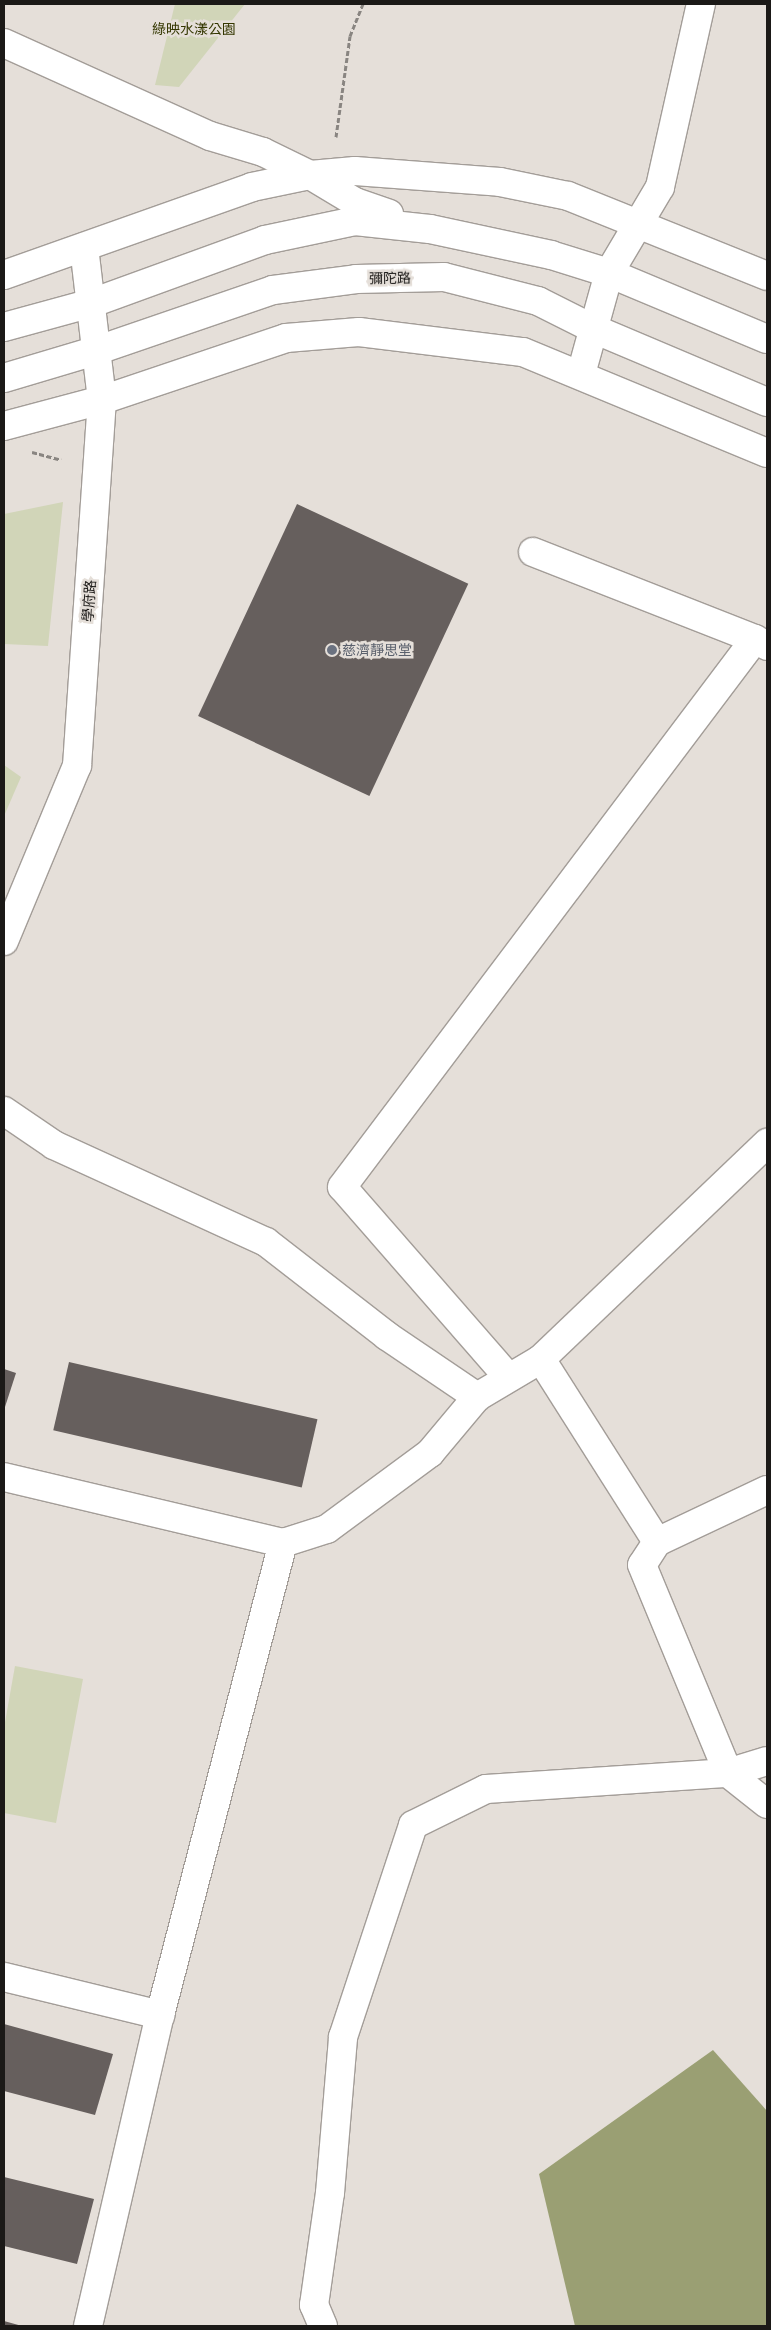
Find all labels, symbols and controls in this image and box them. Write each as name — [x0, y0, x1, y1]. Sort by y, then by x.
park label: 綠映水漾公園 — [152, 21, 236, 37]
street label: 彌陀路 — [369, 269, 411, 287]
street label: 學府路 — [79, 579, 99, 623]
place label: 慈濟靜思堂 — [342, 642, 412, 658]
marker: 慈濟靜思堂 — [326, 644, 338, 656]

